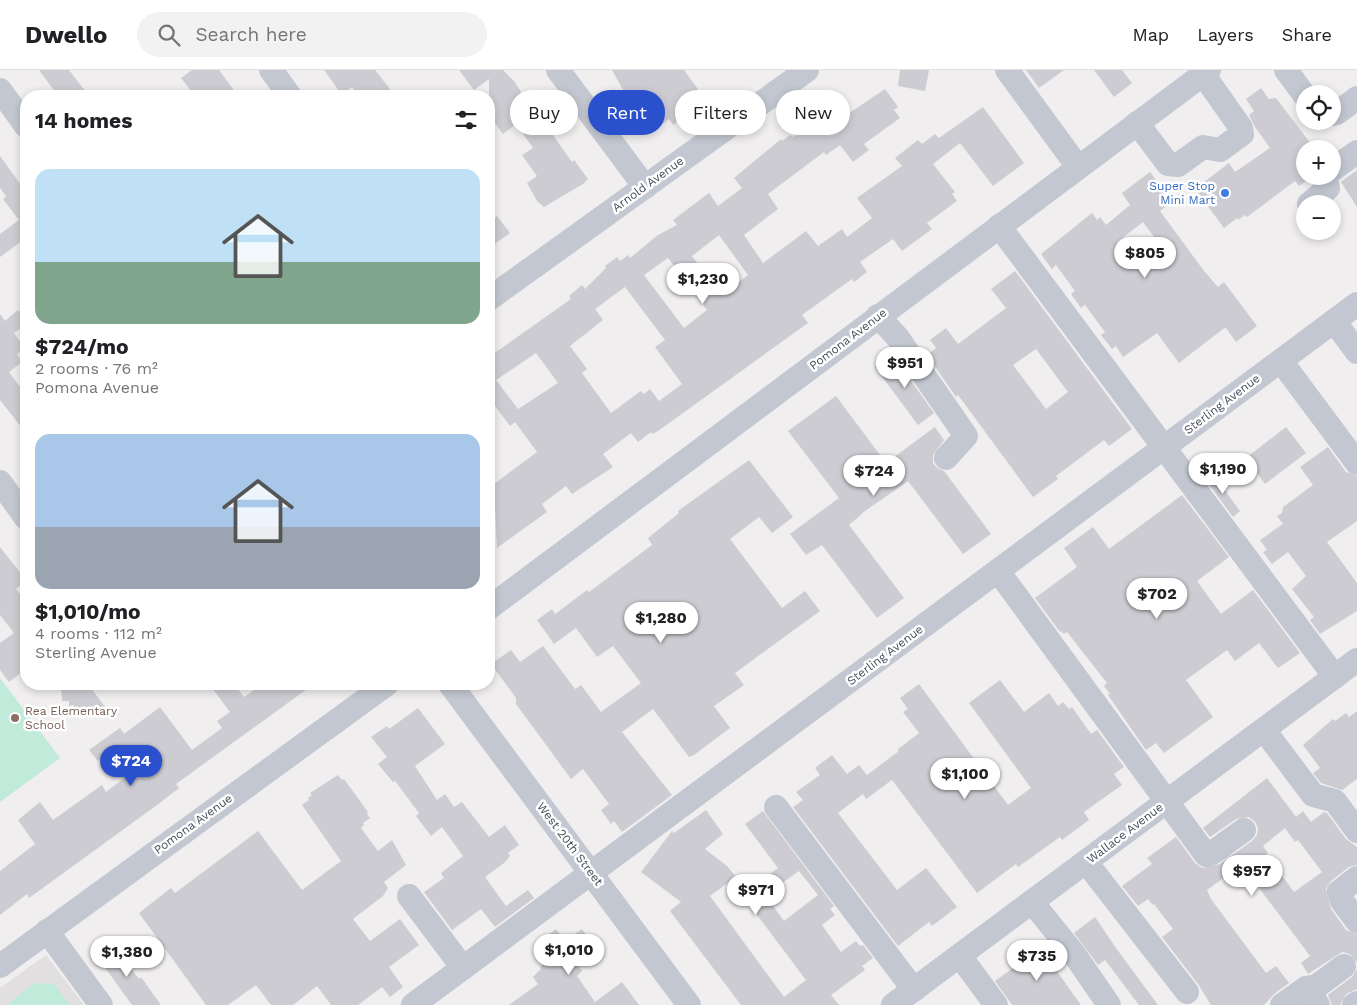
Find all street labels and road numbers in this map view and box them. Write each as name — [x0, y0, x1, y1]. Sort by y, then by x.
street label: Arnold Avenue — [610, 153, 686, 215]
street label: Pomona Avenue — [807, 305, 889, 373]
street label: Sterling Avenue — [1181, 371, 1263, 437]
street label: Sterling Avenue — [844, 622, 926, 688]
street label: Pomona Avenue — [151, 791, 235, 857]
street label: West 20th Street — [534, 800, 606, 888]
street label: Wallace Avenue — [1084, 800, 1166, 866]

